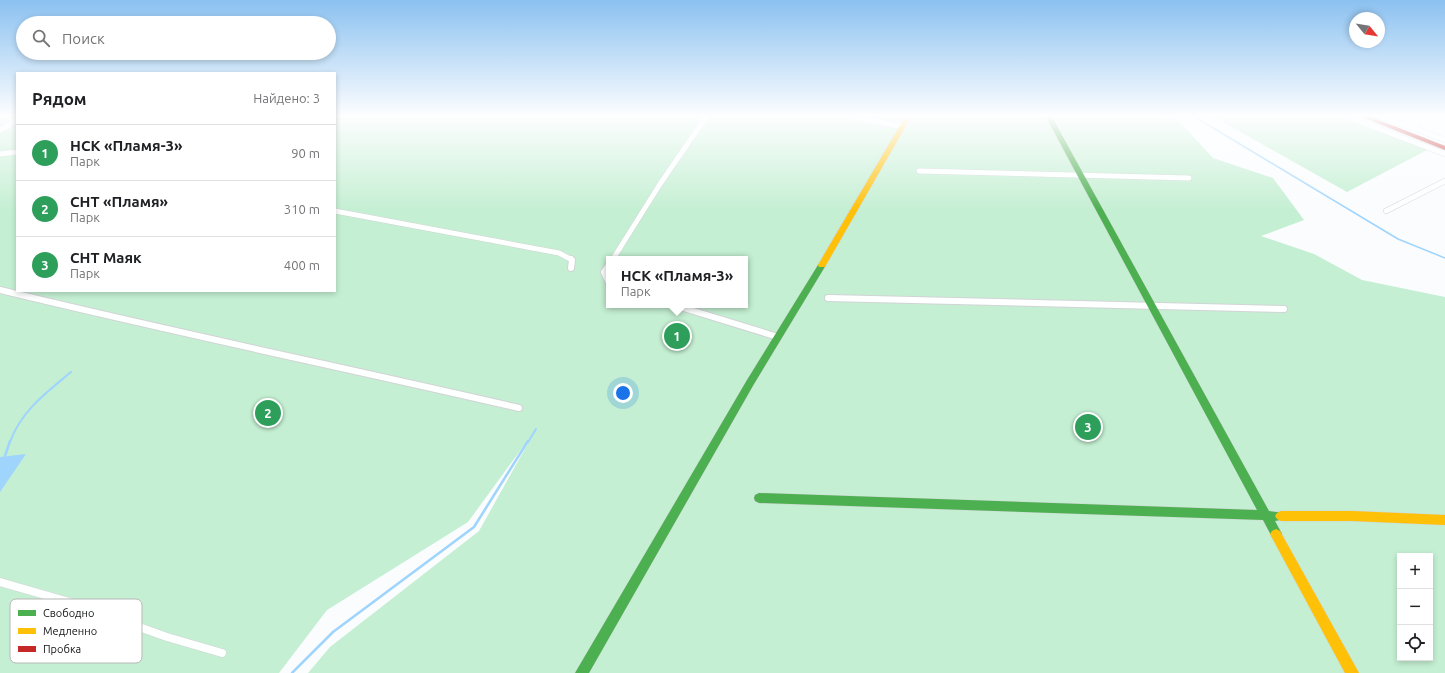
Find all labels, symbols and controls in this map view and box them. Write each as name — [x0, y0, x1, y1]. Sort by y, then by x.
north arrow — [1349, 12, 1385, 48]
search box — [16, 16, 336, 60]
icon: search — [30, 27, 52, 49]
text: Поиск — [62, 30, 105, 47]
text: Рядом — [32, 89, 87, 108]
text: Найдено: 3 — [253, 91, 320, 105]
text: НСК «Пламя-3» — [70, 137, 183, 154]
text: 1 — [41, 146, 49, 160]
text: 90 m — [291, 146, 320, 160]
text: Парк — [70, 154, 100, 168]
text: СНТ «Пламя» — [70, 193, 168, 210]
text: 2 — [41, 202, 49, 216]
text: 310 m — [284, 202, 320, 216]
text: Парк — [70, 210, 100, 224]
text: СНТ Маяк — [70, 249, 142, 266]
popup — [606, 256, 748, 308]
text: 3 — [41, 258, 49, 272]
text: 400 m — [284, 258, 320, 272]
text: Парк — [70, 266, 100, 280]
text: НСК «Пламя-3» — [621, 267, 733, 284]
text: Парк — [621, 284, 651, 298]
pin: 1 — [664, 321, 690, 351]
your location — [613, 383, 633, 403]
pin: 2 — [255, 398, 281, 428]
pin: 3 — [1075, 412, 1101, 442]
map controls — [1397, 553, 1433, 661]
button: + — [1397, 553, 1433, 589]
button: − — [1397, 589, 1433, 625]
legend — [10, 599, 142, 663]
text: Свободно — [43, 607, 94, 619]
text: Медленно — [43, 625, 97, 637]
button: locate — [1397, 625, 1433, 661]
text: Пробка — [43, 643, 81, 655]

